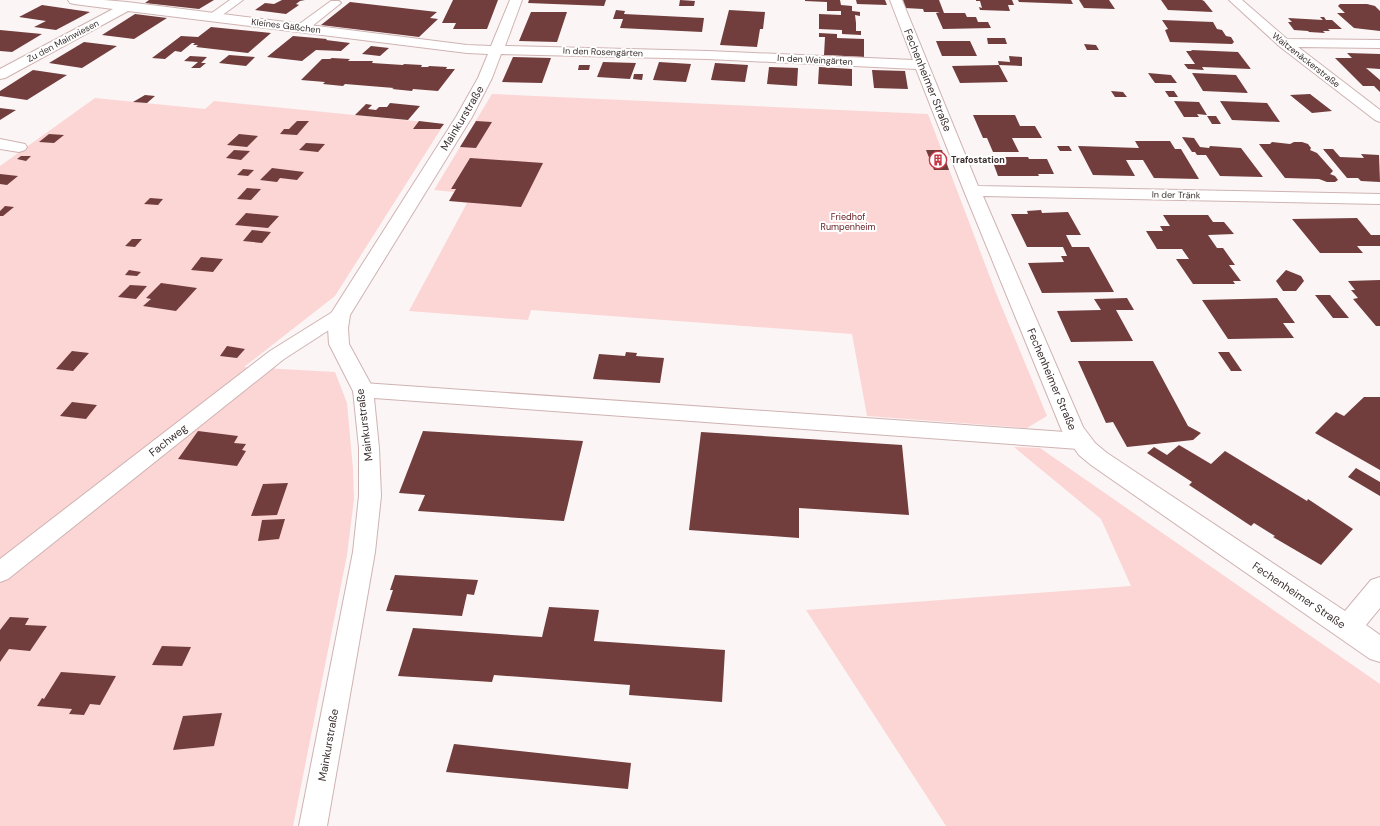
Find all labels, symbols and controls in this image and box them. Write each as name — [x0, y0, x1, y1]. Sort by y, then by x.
street label: Kleines Gäßchen — [251, 16, 321, 36]
street label: Zu den Mainwiesen — [25, 17, 101, 65]
street label: Fechenheimer Straße — [901, 27, 955, 133]
street label: Waitzenäckerstraße — [1270, 30, 1342, 90]
street label: In den Rosengärten — [563, 45, 643, 59]
street label: In den Weingärten — [777, 52, 853, 68]
street label: Mainkurstraße — [437, 83, 487, 153]
building icon: Trafostation — [928, 150, 948, 170]
place label: Trafostation — [951, 154, 1005, 166]
street label: In der Tränk — [1152, 189, 1201, 201]
park label: Friedhof Rumpenheim — [821, 211, 875, 233]
street label: Fechenheimer Straße — [1024, 326, 1080, 432]
street label: Mainkurstraße — [353, 388, 375, 462]
street label: Fachweg — [146, 421, 190, 459]
street label: Fechenheimer Straße — [1250, 559, 1348, 631]
street label: Mainkurstraße — [315, 708, 341, 782]

